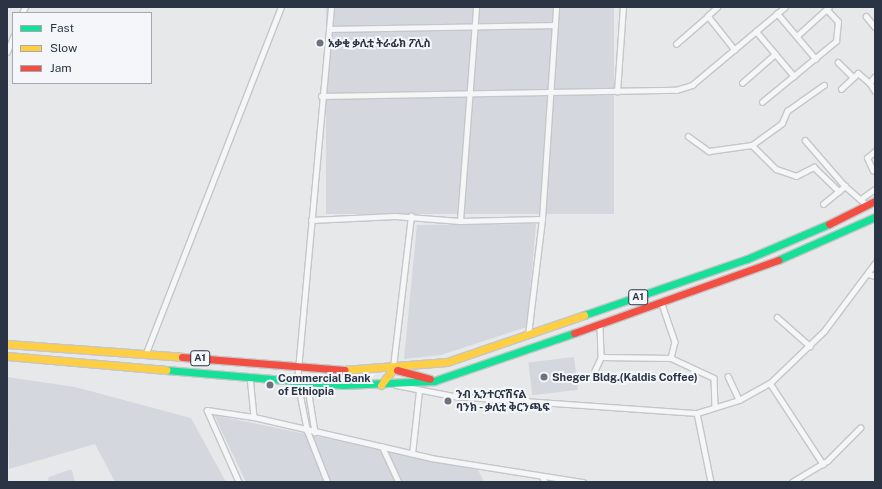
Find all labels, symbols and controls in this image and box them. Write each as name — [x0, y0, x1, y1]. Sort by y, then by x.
legend — [12, 12, 152, 84]
text: Fast — [50, 21, 74, 35]
place label: አቃቂ ቃሊቲ ትራፊክ ፖሊስ — [328, 36, 431, 50]
marker: አቃቂ ቃሊቲ ትራፊክ ፖሊስ — [315, 38, 325, 48]
text: Slow — [50, 41, 77, 55]
text: Jam — [50, 61, 72, 75]
road number: A1 — [628, 289, 648, 305]
road number: A1 — [190, 350, 210, 366]
place label: Sheger Bldg.(Kaldis Coffee) — [552, 370, 698, 384]
place label: Commercial Bank of Ethiopia — [278, 372, 371, 398]
marker: Sheger Bldg.(Kaldis Coffee) — [539, 372, 549, 382]
marker: Commercial Bank of Ethiopia — [265, 380, 275, 390]
place label: ንብ ኢንተርናሽናል ባንክ - ቃሊቲ ቅርንጫፍ — [456, 388, 551, 414]
marker: ንብ ኢንተርናሽናል ባንክ - ቃሊቲ ቅርንጫፍ — [443, 396, 453, 406]

